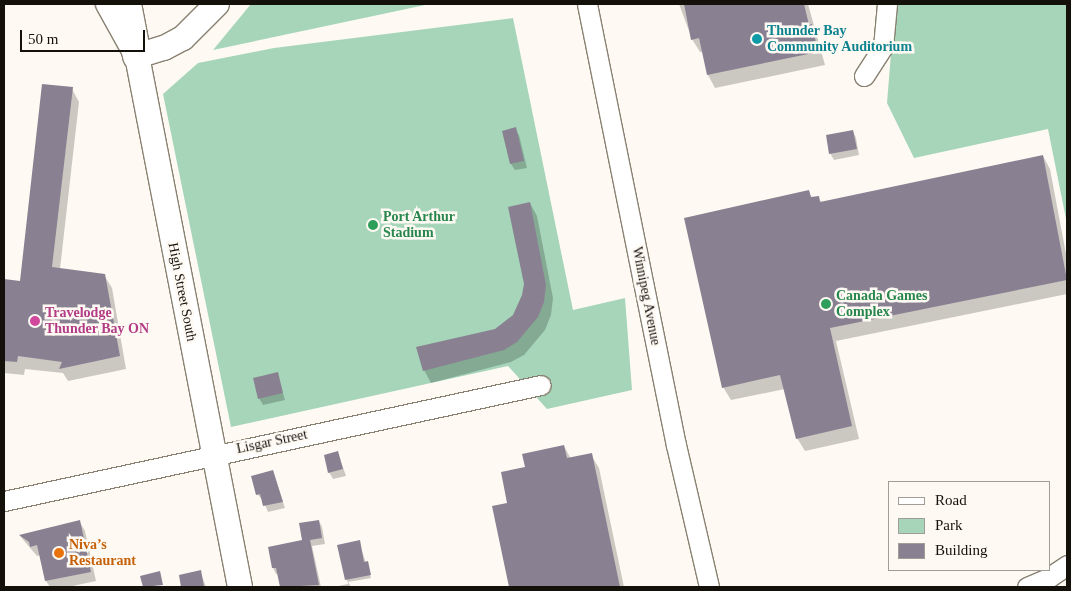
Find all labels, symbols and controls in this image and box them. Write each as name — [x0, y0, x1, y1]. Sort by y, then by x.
scale bar — [22, 20, 148, 52]
place label: Thunder Bay Community Auditorium — [767, 23, 913, 56]
text: 50 m — [28, 31, 58, 47]
marker: Thunder Bay Community Auditorium — [751, 33, 763, 45]
place label: Port Arthur Stadium — [383, 209, 456, 242]
marker: Port Arthur Stadium — [367, 219, 379, 231]
street label: High Street South — [164, 241, 200, 343]
street label: Winnipeg Avenue — [628, 245, 664, 347]
place label: Canada Games Complex — [836, 288, 927, 321]
marker: Canada Games Complex — [820, 298, 832, 310]
place label: Travelodge Thunder Bay ON — [45, 305, 149, 338]
marker: Travelodge Thunder Bay ON — [29, 315, 41, 327]
street label: Lisgar Street — [235, 426, 309, 458]
legend — [888, 481, 1051, 571]
text: Road — [935, 492, 967, 508]
text: Park — [935, 517, 963, 533]
place label: Niva’s Restaurant — [69, 537, 136, 570]
text: Building — [935, 542, 988, 558]
marker: Niva’s Restaurant — [53, 547, 65, 559]

